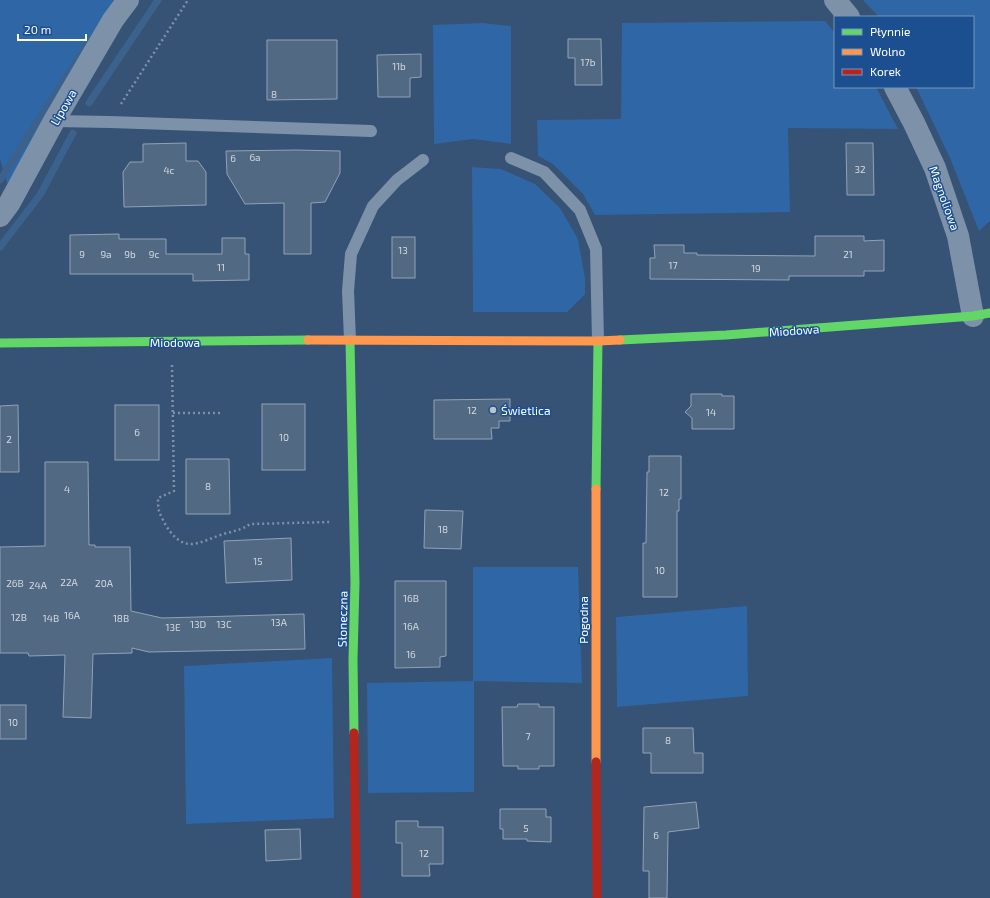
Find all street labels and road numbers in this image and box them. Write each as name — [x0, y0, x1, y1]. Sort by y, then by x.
street label: Lipowa — [47, 86, 79, 128]
street label: Magnoliowa — [927, 164, 963, 232]
street label: Miodowa — [768, 321, 820, 339]
street label: Miodowa — [150, 335, 200, 349]
street label: Słoneczna — [335, 591, 349, 647]
street label: Pogodna — [576, 596, 590, 644]

